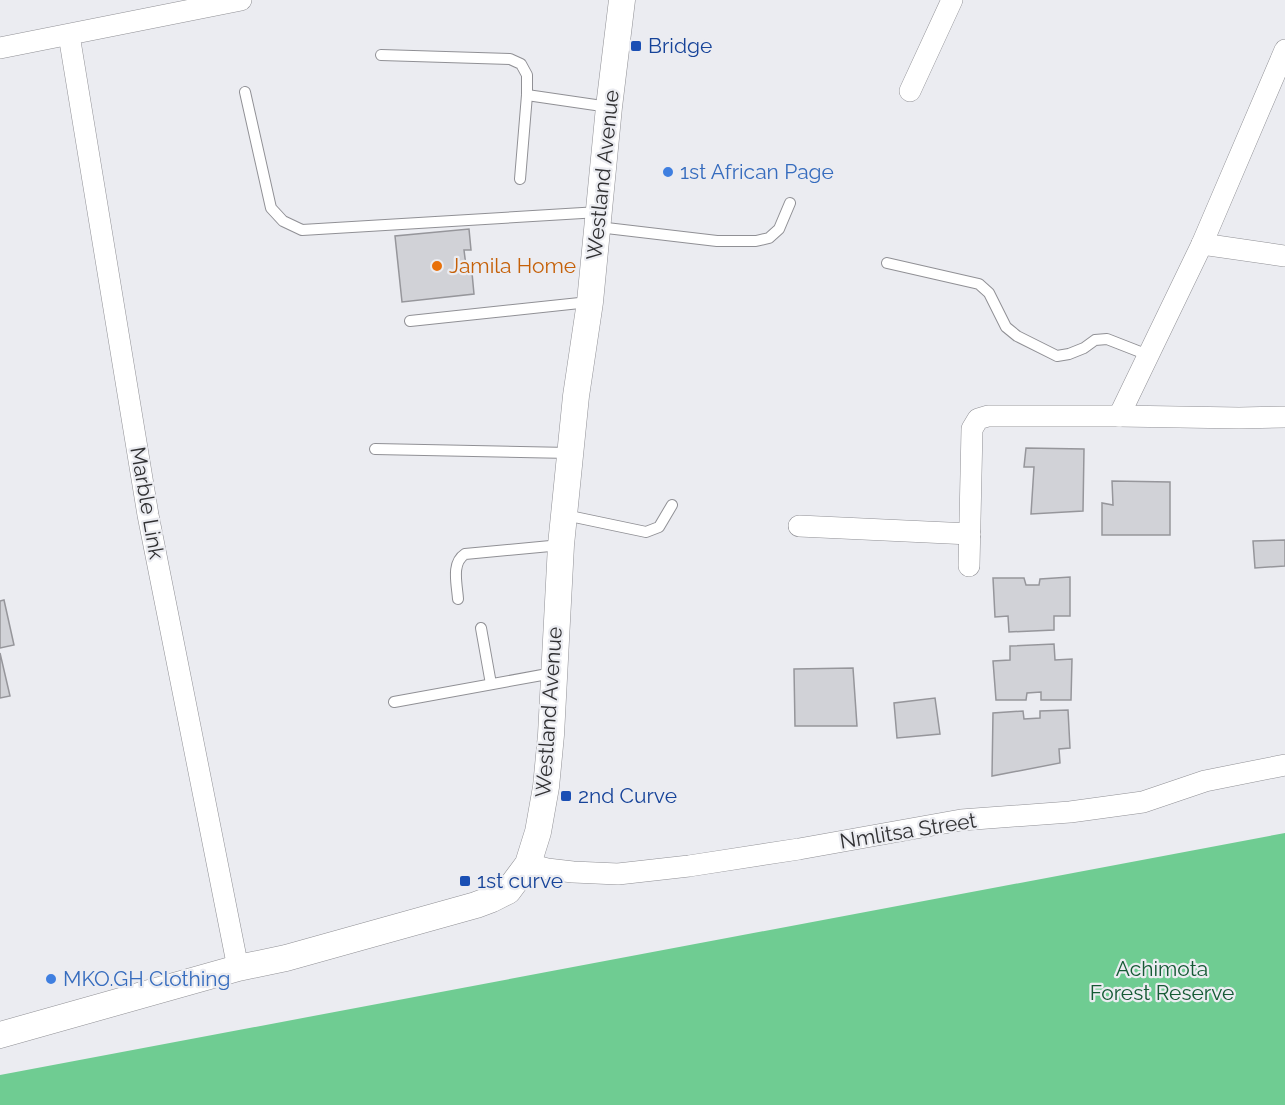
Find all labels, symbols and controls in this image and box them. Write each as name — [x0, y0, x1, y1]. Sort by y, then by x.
place label: Bridge — [648, 33, 712, 58]
marker: Bridge — [629, 39, 643, 53]
street label: Westland Avenue — [581, 89, 624, 261]
place label: 1st African Page — [680, 159, 834, 184]
marker: 1st African Page — [661, 165, 675, 179]
place label: Jamila Home — [449, 253, 576, 278]
marker: Jamila Home — [430, 259, 444, 273]
street label: Marble Link — [125, 445, 170, 561]
street label: Westland Avenue — [530, 626, 567, 798]
place label: 2nd Curve — [578, 783, 677, 808]
marker: 2nd Curve — [559, 789, 573, 803]
street label: Nmlitsa Street — [838, 807, 978, 854]
place label: 1st curve — [477, 868, 563, 893]
marker: 1st curve — [458, 874, 472, 888]
park label: Achimota Forest Reserve — [1090, 956, 1234, 1005]
place label: MKO.GH Clothing — [63, 966, 231, 991]
marker: MKO.GH Clothing — [44, 972, 58, 986]

